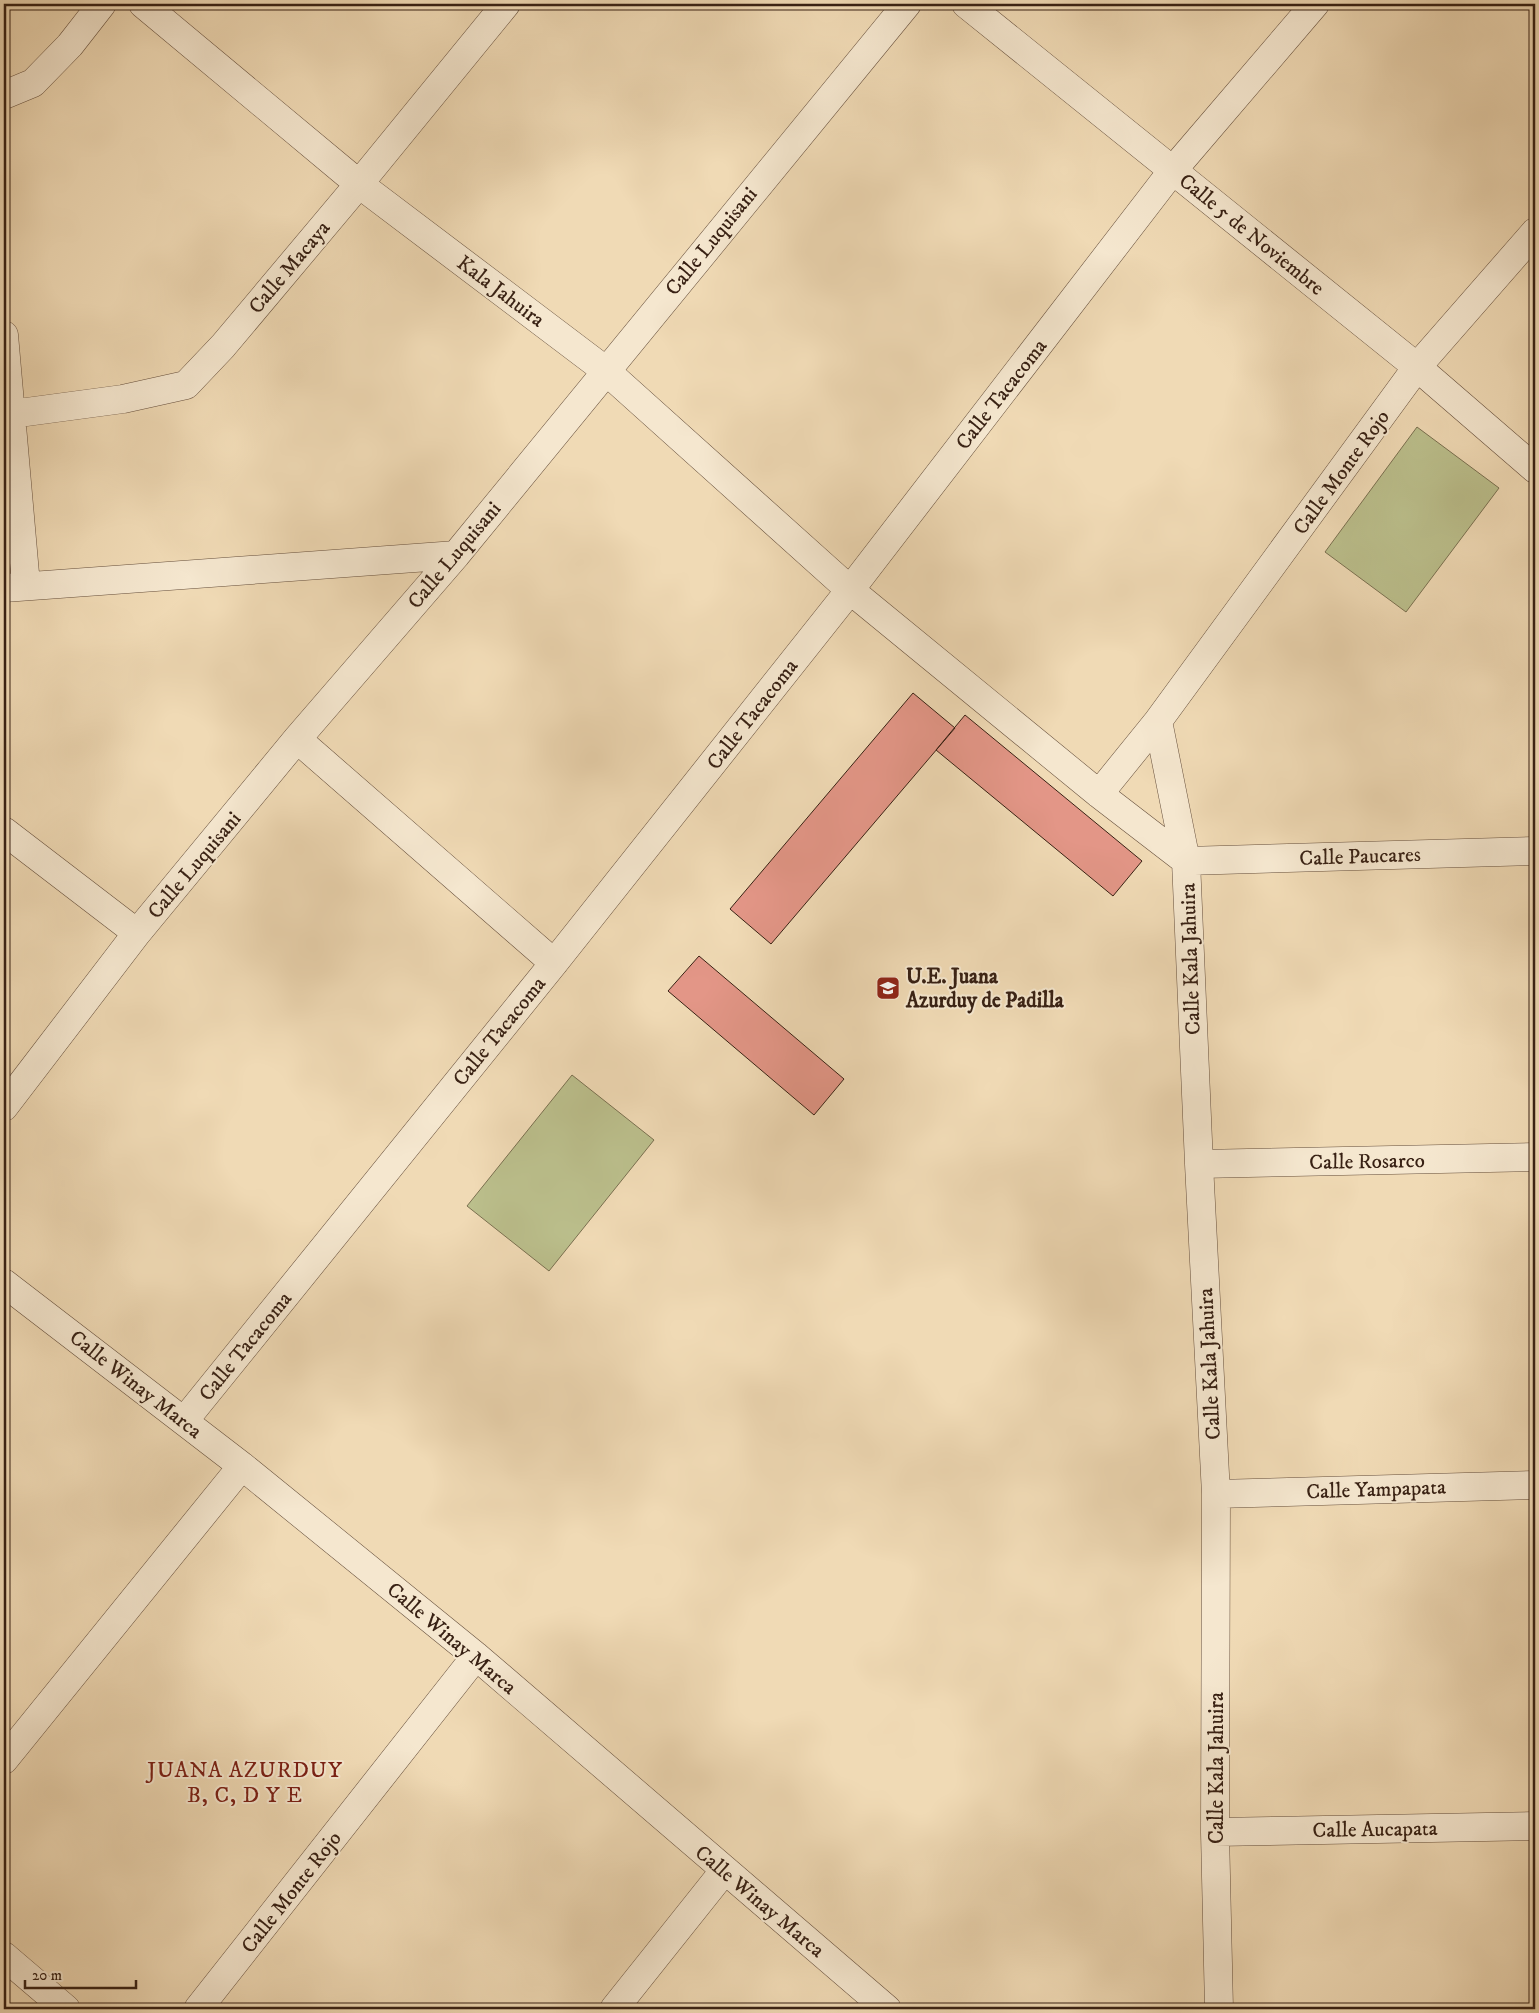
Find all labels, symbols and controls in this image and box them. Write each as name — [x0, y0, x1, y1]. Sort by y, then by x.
street label: Calle 5 de Noviembre — [1173, 168, 1330, 302]
street label: Calle Luquisani — [660, 182, 763, 301]
street label: Calle Macaya — [243, 216, 336, 319]
street label: Kala Jahuira — [451, 250, 550, 333]
street label: Calle Tacacoma — [950, 334, 1053, 455]
street label: Calle Monte Rojo — [1288, 405, 1396, 540]
street label: Calle Luquisani — [402, 497, 507, 615]
street label: Calle Tacacoma — [701, 654, 804, 775]
street label: Calle Luquisani — [142, 807, 247, 925]
street label: Calle Paucares — [1299, 842, 1421, 872]
street label: Calle Kala Jahuira — [1175, 882, 1207, 1035]
place label: U.E. Juana Azurduy de Padilla — [905, 964, 1065, 1014]
street label: Calle Tacacoma — [448, 972, 552, 1092]
school or university icon: U.E. Juana Azurduy de Padilla — [875, 975, 901, 1001]
street label: Calle Rosarco — [1309, 1148, 1425, 1176]
street label: Calle Tacacoma — [194, 1287, 298, 1407]
street label: Calle Kala Jahuira — [1193, 1287, 1227, 1441]
street label: Calle Winay Marca — [64, 1325, 207, 1445]
street label: Calle Yampapata — [1306, 1475, 1446, 1505]
street label: Calle Winay Marca — [381, 1577, 522, 1701]
street label: Calle Kala Jahuira — [1204, 1692, 1230, 1844]
district label: JUANA AZURDUY B, C, D Y E — [145, 1757, 343, 1809]
street label: Calle Aucapata — [1312, 1816, 1438, 1844]
street label: Calle Monte Rojo — [236, 1826, 348, 1959]
street label: Calle Winay Marca — [689, 1840, 830, 1964]
scale bar — [25, 1958, 136, 1990]
text: 20 m — [32, 1966, 62, 1985]

